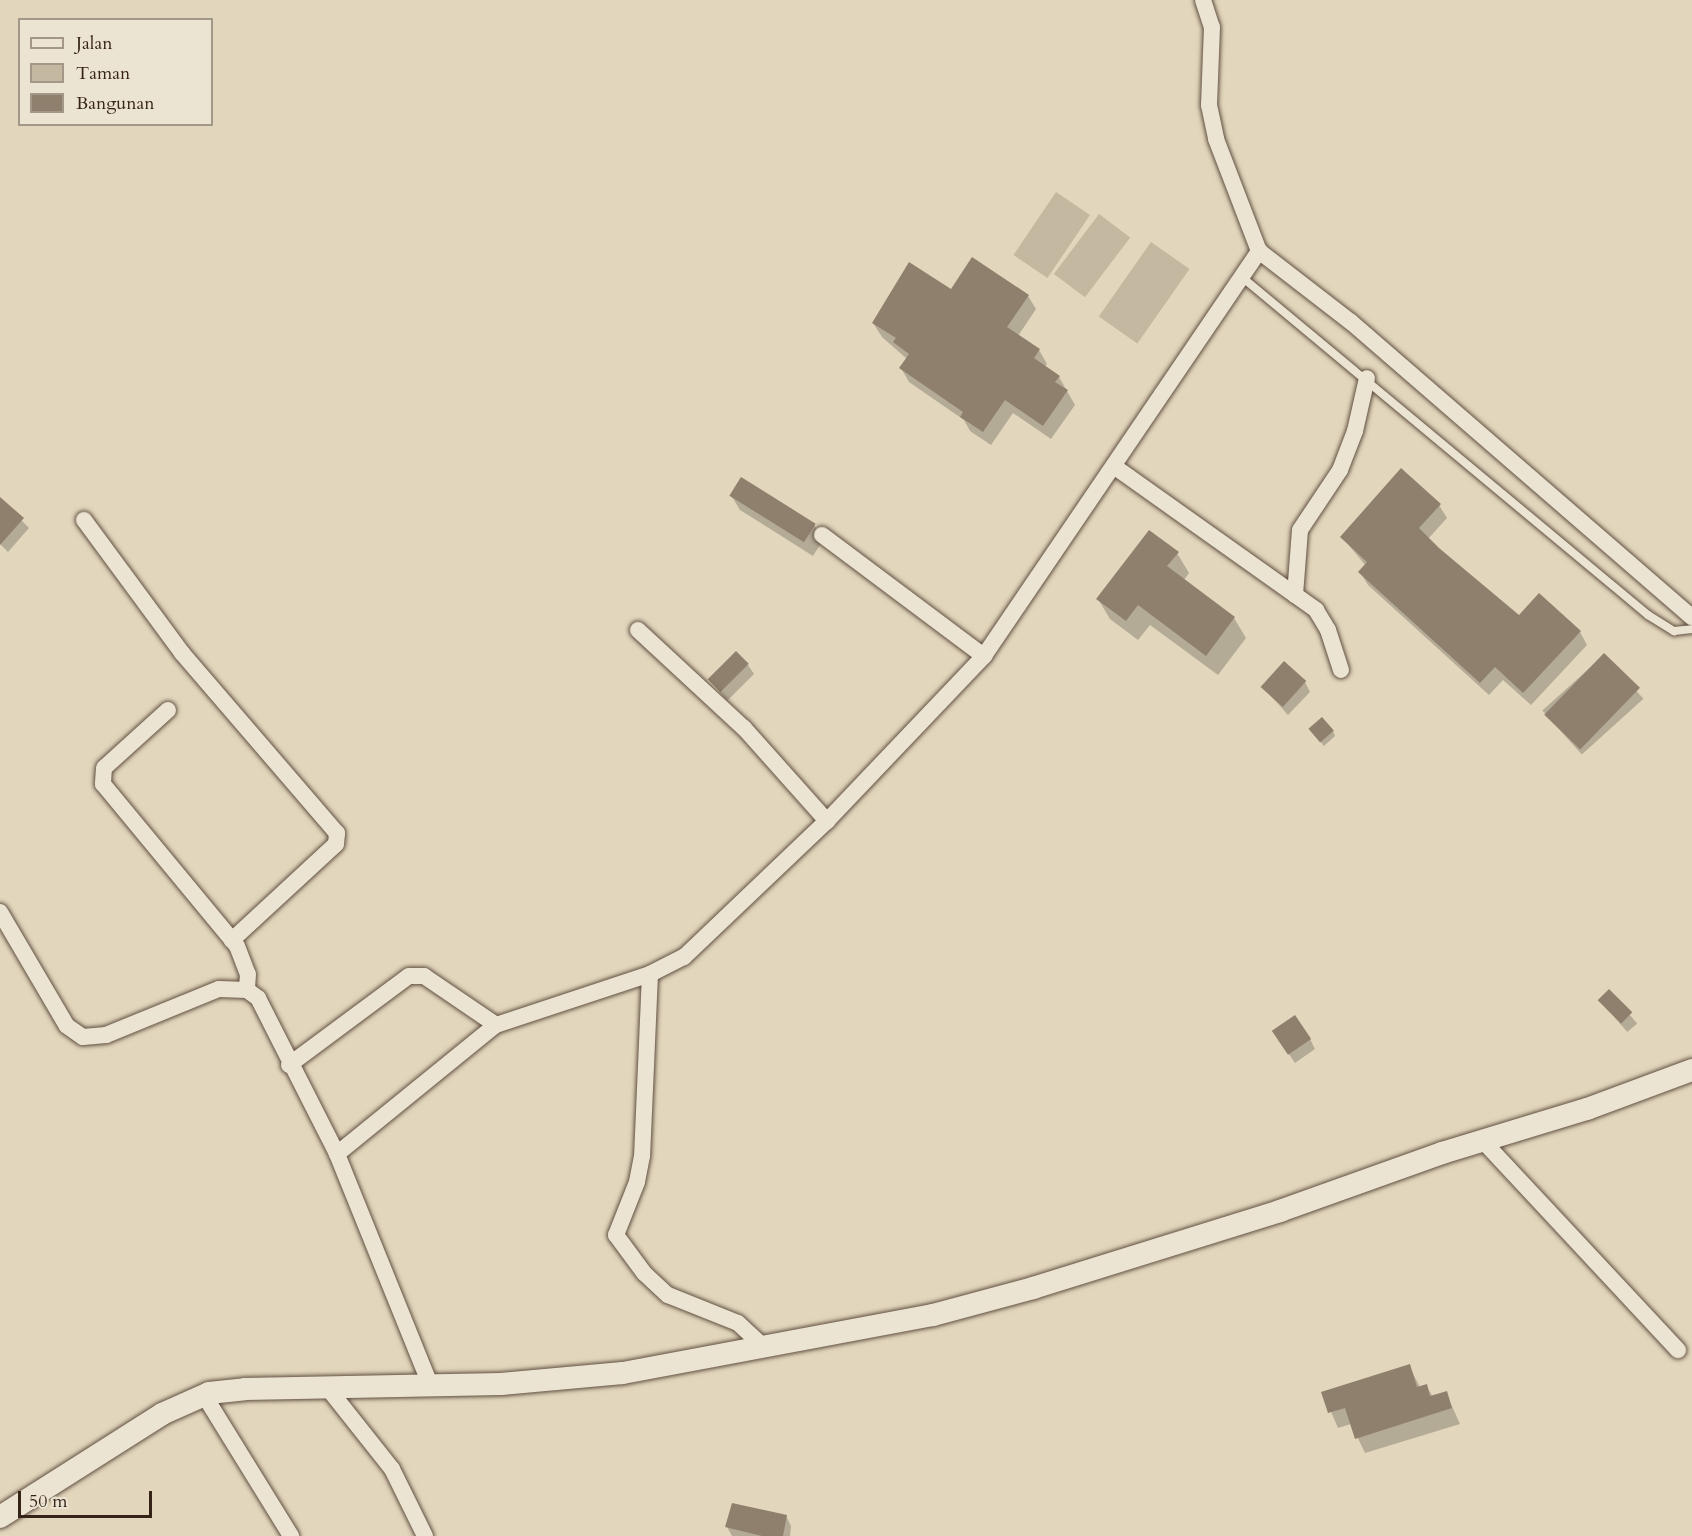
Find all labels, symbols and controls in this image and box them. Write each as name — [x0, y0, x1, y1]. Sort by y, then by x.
legend — [18, 18, 213, 126]
text: Jalan — [76, 31, 112, 56]
text: Taman — [76, 61, 130, 86]
text: Bangunan — [76, 91, 154, 116]
scale bar — [21, 1479, 154, 1517]
text: 50 m — [29, 1489, 68, 1514]

